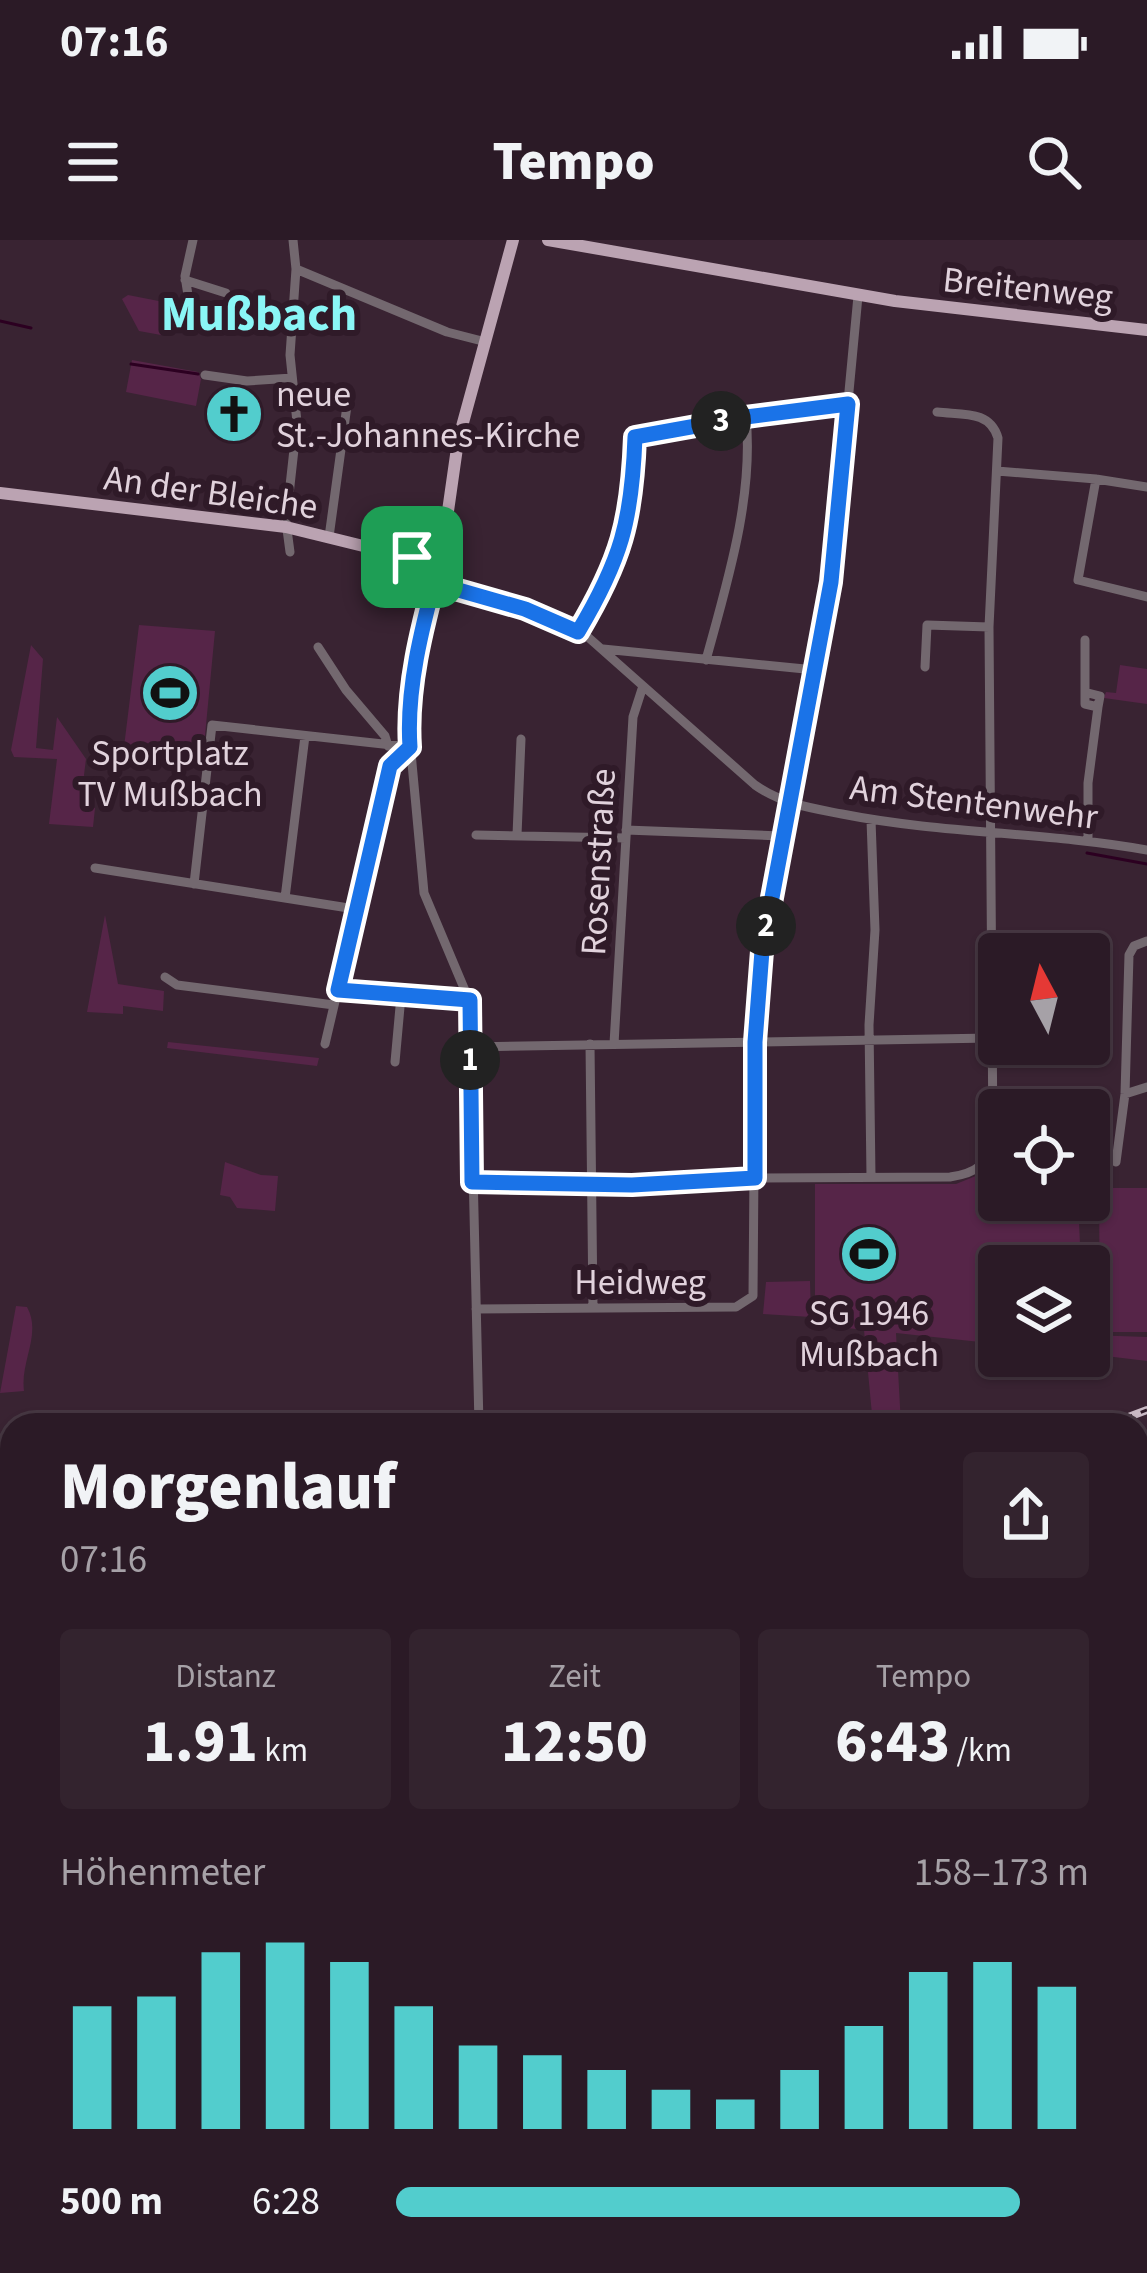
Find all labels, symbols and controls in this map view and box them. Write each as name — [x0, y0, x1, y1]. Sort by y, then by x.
text: 07:16 — [60, 10, 169, 74]
text: Tempo — [492, 124, 655, 201]
icon: menu — [60, 129, 126, 195]
icon: search — [1021, 129, 1087, 195]
street label: Breitenweg — [940, 254, 1115, 323]
district label: Mußbach — [161, 281, 357, 349]
place label: neue St.-Johannes-Kirche — [276, 369, 580, 461]
church icon: neue St.-Johannes-Kirche — [203, 383, 265, 445]
pin: 3 — [691, 391, 751, 451]
text: 3 — [712, 397, 730, 444]
street label: An der Bleiche — [101, 452, 321, 533]
pin — [361, 506, 463, 608]
icon: arrive — [379, 524, 445, 590]
sports icon: Sportplatz TV Mußbach — [139, 662, 201, 724]
place label: Sportplatz TV Mußbach — [77, 728, 263, 820]
street label: Am Stentenwehr — [847, 762, 1101, 843]
street label: Rosenstraße — [568, 767, 629, 957]
pin: 2 — [736, 896, 796, 956]
text: 2 — [757, 902, 775, 949]
north arrow — [978, 933, 1110, 1065]
map controls — [978, 933, 1110, 1377]
pin: 1 — [440, 1030, 500, 1090]
text: 1 — [461, 1036, 479, 1083]
button: locate — [978, 1089, 1110, 1221]
sports icon: SG 1946 Mußbach — [838, 1223, 900, 1285]
button: layers — [978, 1245, 1110, 1377]
street label: Heidweg — [574, 1257, 706, 1308]
place label: SG 1946 Mußbach — [799, 1288, 939, 1380]
text: Morgenlauf — [60, 1440, 396, 1534]
button: share — [963, 1452, 1089, 1578]
text: 07:16 — [60, 1532, 147, 1588]
text: Distanz — [175, 1653, 276, 1700]
text: Zeit — [548, 1653, 601, 1700]
text: Tempo — [876, 1653, 971, 1700]
text: 1.91 — [143, 1700, 258, 1785]
text: 12:50 — [501, 1700, 648, 1785]
text: 6:43 — [835, 1700, 950, 1785]
text: km — [258, 1727, 308, 1774]
text: /km — [950, 1727, 1012, 1774]
text: Höhenmeter — [60, 1845, 265, 1901]
text: 158–173 m — [914, 1845, 1089, 1901]
text: 500 m — [60, 2174, 163, 2230]
text: 6:28 — [252, 2174, 320, 2230]

